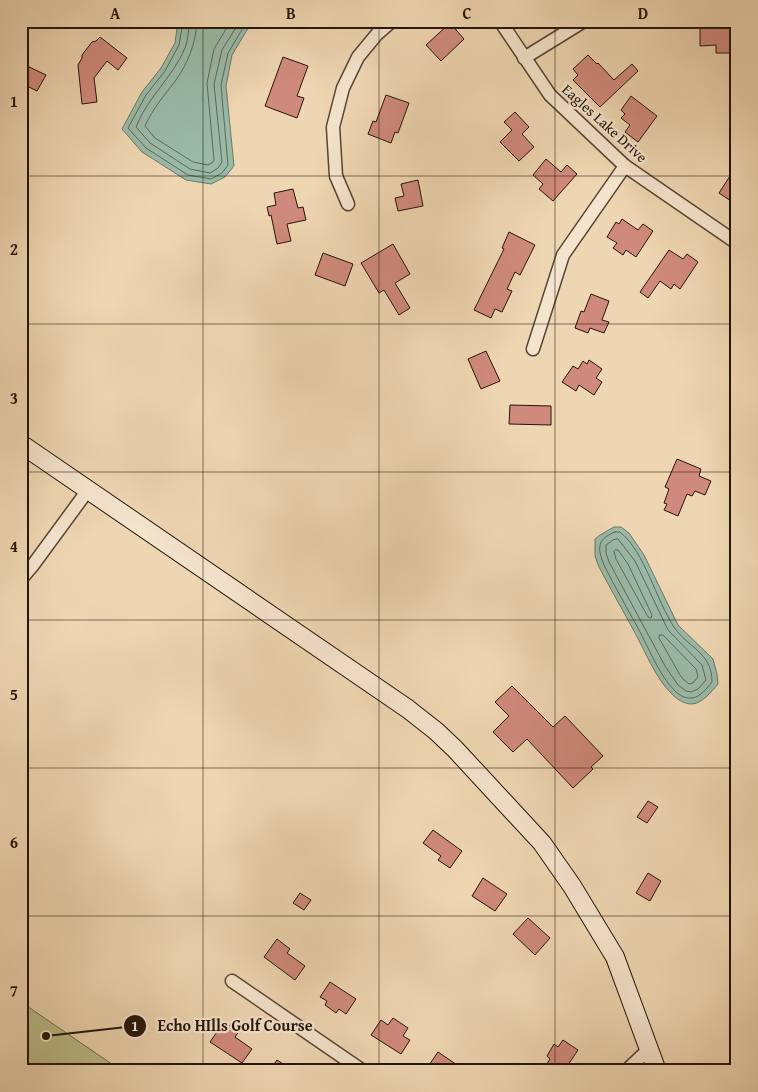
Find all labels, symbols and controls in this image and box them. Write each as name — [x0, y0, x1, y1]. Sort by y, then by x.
text: A — [110, 1, 121, 25]
text: B — [286, 1, 296, 25]
text: C — [462, 1, 472, 25]
text: D — [638, 1, 648, 25]
street label: Eagles Lake Drive — [558, 79, 652, 167]
text: 1 — [10, 89, 18, 113]
text: 2 — [10, 237, 18, 261]
text: 3 — [10, 386, 18, 410]
text: 4 — [10, 534, 18, 558]
text: 5 — [10, 682, 18, 706]
text: 6 — [10, 830, 18, 854]
text: 7 — [10, 978, 18, 1002]
callout: Echo HIlls Golf Course — [123, 1010, 323, 1041]
text: Echo HIlls Golf Course — [157, 1013, 313, 1037]
text: 1 — [131, 1015, 139, 1036]

